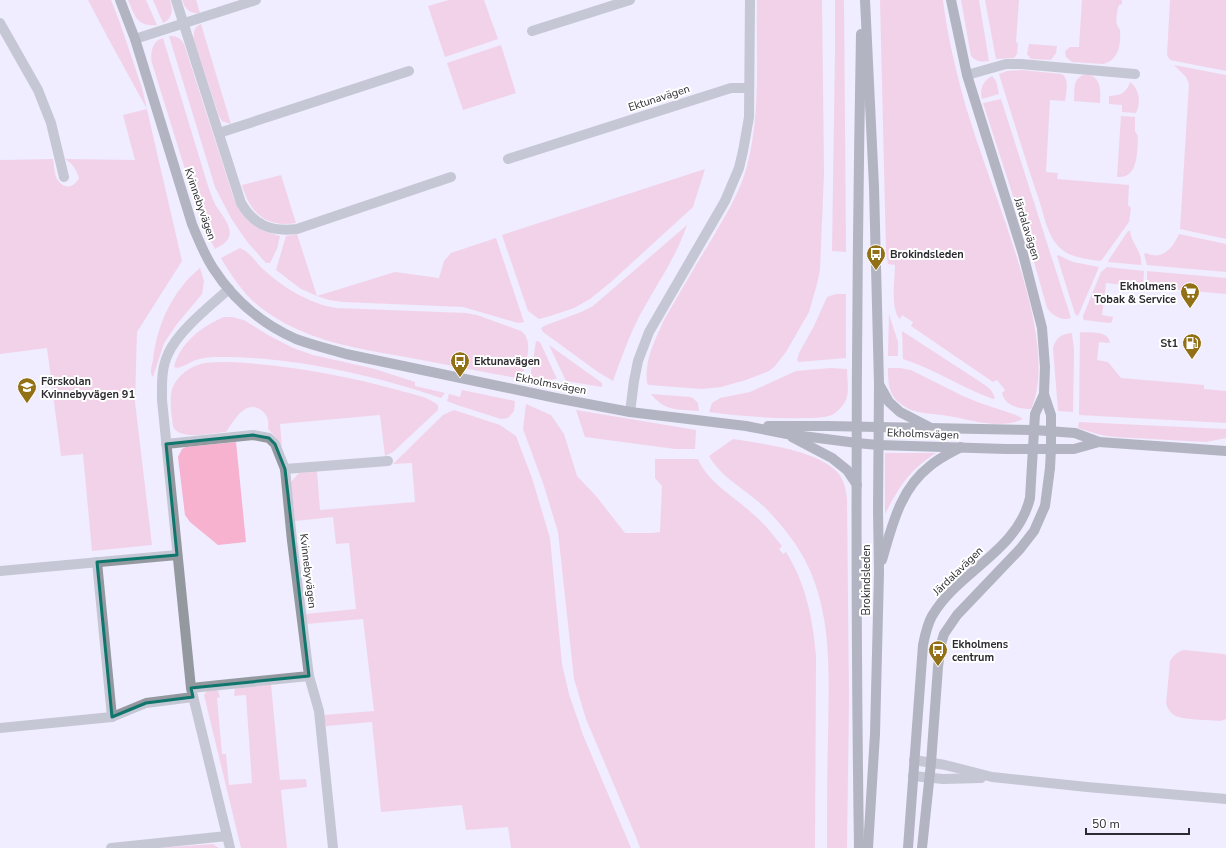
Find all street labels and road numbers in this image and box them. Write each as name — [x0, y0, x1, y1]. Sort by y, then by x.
street label: Ektunavägen — [626, 81, 692, 115]
street label: Kvinnebyvägen — [181, 166, 219, 242]
street label: Järdalavägen — [1010, 195, 1044, 262]
street label: Ekholmsvägen — [514, 370, 588, 398]
street label: Ekholmsvägen — [887, 425, 959, 443]
street label: Kvinnebyvägen — [296, 533, 320, 609]
street label: Järdalavägen — [929, 543, 986, 599]
street label: Brokindsleden — [859, 545, 874, 616]

